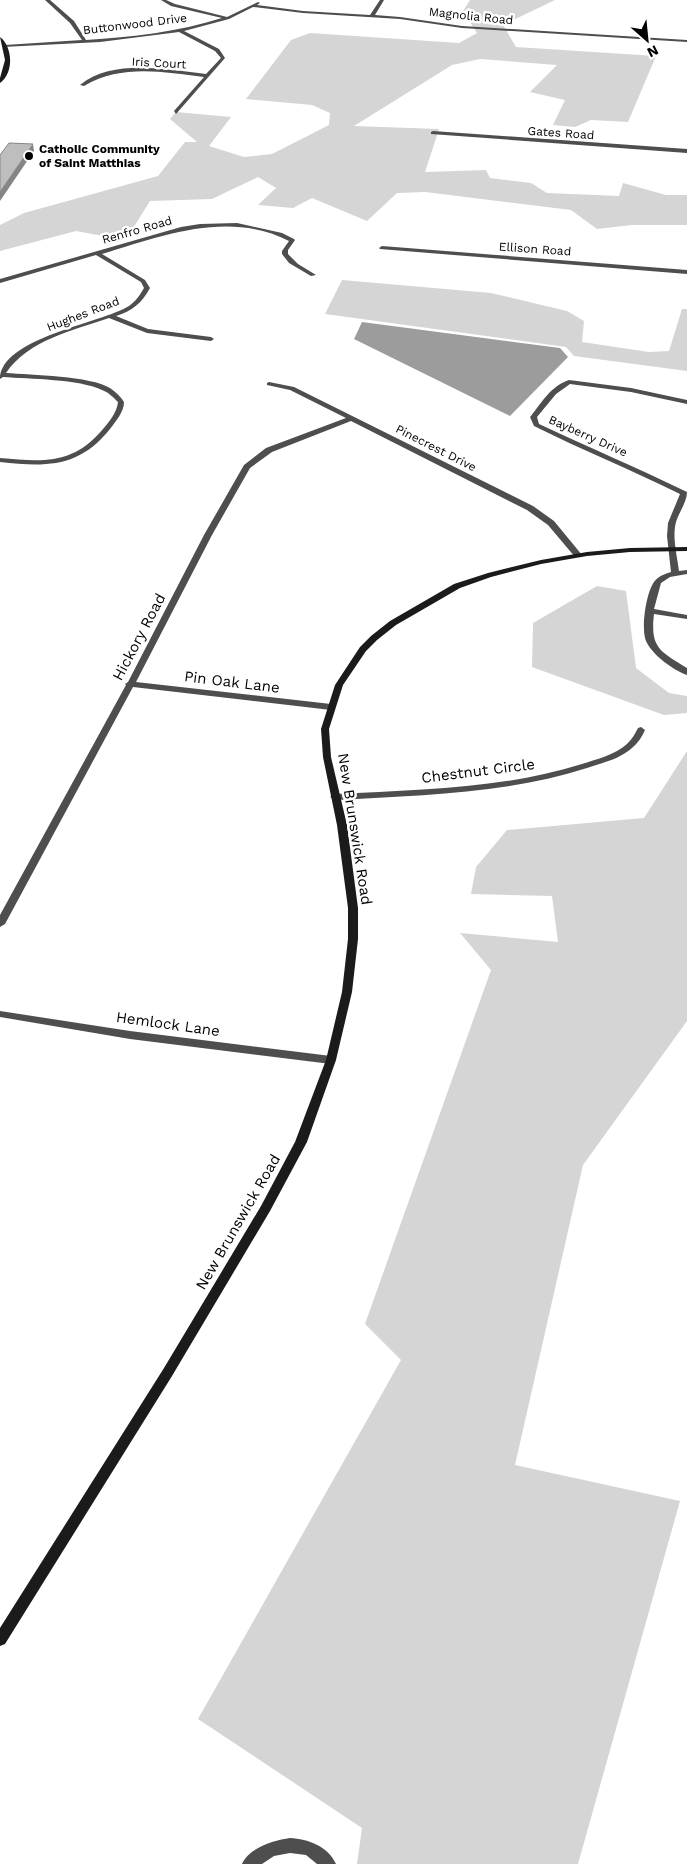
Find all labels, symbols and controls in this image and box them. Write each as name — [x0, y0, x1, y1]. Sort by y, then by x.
street label: Magnolia Road — [428, 5, 514, 27]
street label: Buttonwood Drive — [82, 11, 188, 37]
north arrow — [622, 15, 672, 65]
text: N — [645, 42, 661, 61]
street label: Iris Court — [131, 55, 187, 71]
street label: Gates Road — [527, 124, 595, 142]
place label: Catholic Community of Saint Matthias — [39, 142, 160, 170]
marker: Catholic Community of Saint Matthias — [23, 150, 35, 162]
street label: Renfro Road — [100, 213, 174, 247]
street label: Ellison Road — [498, 239, 572, 259]
street label: Hughes Road — [45, 294, 121, 334]
street label: Bayberry Drive — [547, 412, 630, 460]
street label: Pinecrest Drive — [393, 422, 479, 474]
street label: Hickory Road — [109, 590, 169, 684]
street label: Pin Oak Lane — [183, 667, 281, 697]
street label: New Brunswick Road — [334, 752, 376, 906]
street label: Chestnut Circle — [420, 755, 536, 787]
street label: Hemlock Lane — [115, 1008, 221, 1040]
street label: New Brunswick Road — [192, 1151, 284, 1293]

